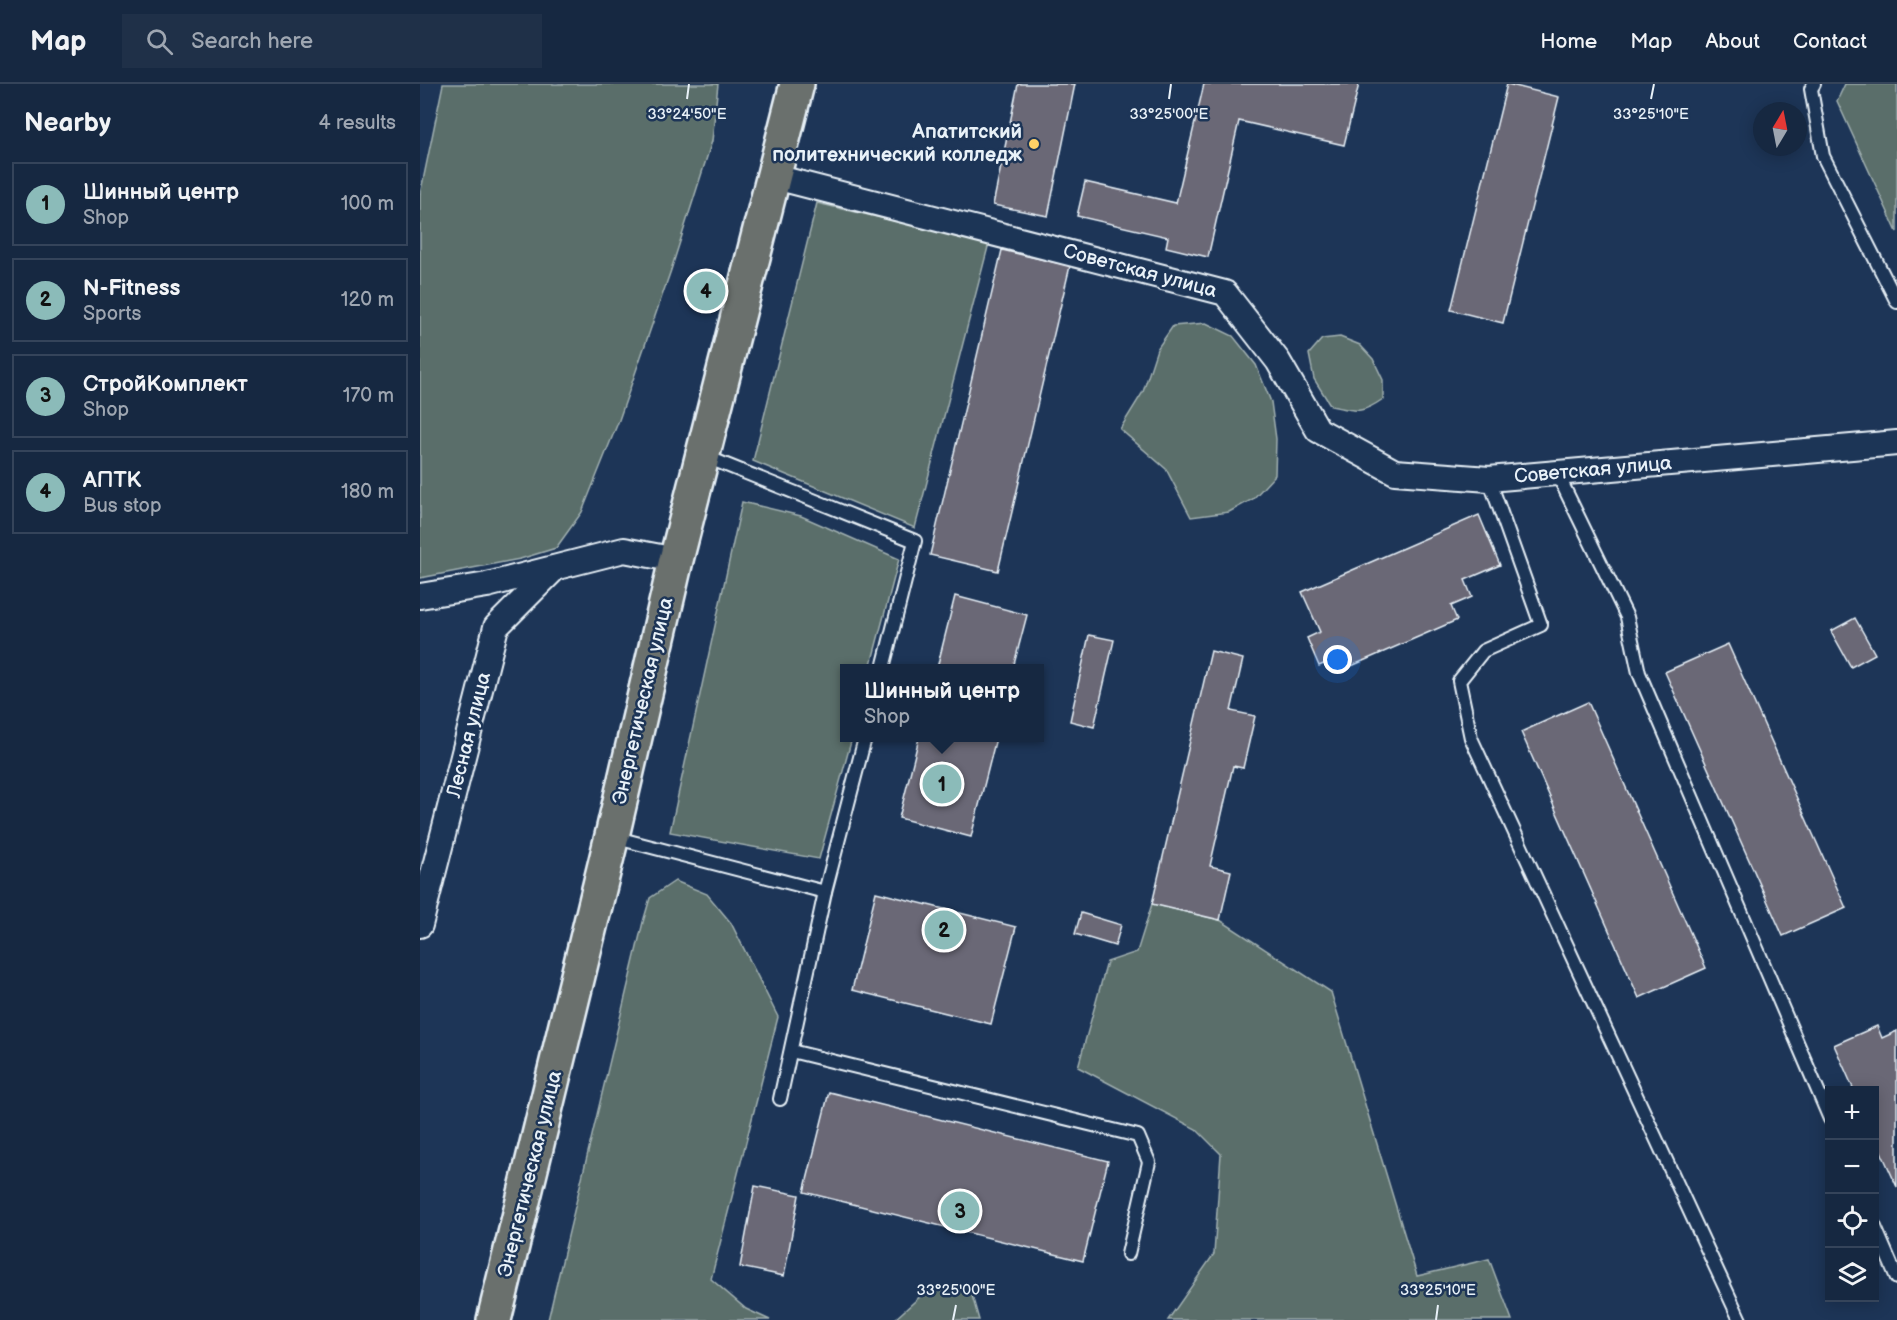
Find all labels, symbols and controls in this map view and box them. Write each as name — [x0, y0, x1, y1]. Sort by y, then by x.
search box — [122, 14, 542, 68]
text: Map — [30, 25, 86, 58]
icon: search — [143, 25, 176, 58]
text: Search here — [191, 28, 313, 55]
text: Home — [1540, 29, 1597, 54]
text: Map — [1630, 29, 1672, 54]
text: About — [1705, 29, 1760, 54]
text: Contact — [1793, 29, 1867, 54]
north arrow — [1753, 102, 1807, 156]
text: 33°24'50"E — [647, 105, 727, 124]
text: 33°25'00"E — [1130, 105, 1209, 124]
text: 33°25'10"E — [1613, 105, 1689, 124]
text: Nearby — [24, 108, 111, 139]
text: 4 results — [318, 111, 396, 135]
place label: Апатитский политехнический колледж — [772, 120, 1023, 167]
marker: Апатитский политехнический колледж — [1027, 137, 1041, 151]
text: Шинный центр — [83, 179, 239, 206]
text: 1 — [41, 192, 50, 216]
text: 100 m — [341, 192, 394, 216]
text: Shop — [83, 206, 129, 230]
street label: Советская улица — [1060, 239, 1220, 303]
pin: 4 — [686, 268, 726, 314]
text: N-Fitness — [83, 275, 180, 302]
text: 2 — [40, 288, 51, 312]
text: 120 m — [341, 288, 394, 312]
text: Sports — [83, 302, 141, 326]
text: СтройКомплект — [83, 371, 248, 398]
text: 3 — [40, 384, 51, 408]
text: 170 m — [343, 384, 394, 408]
text: Shop — [83, 398, 129, 422]
street label: Советская улица — [1513, 451, 1673, 489]
text: АПТК — [83, 467, 141, 494]
text: 4 — [40, 480, 51, 504]
text: 180 m — [341, 480, 394, 504]
text: Bus stop — [83, 494, 162, 518]
street label: Энергетическая улица — [607, 595, 679, 807]
your location — [1323, 645, 1352, 674]
popup — [840, 664, 1044, 742]
street label: Лесная улица — [442, 670, 496, 801]
text: Шинный центр — [864, 678, 1020, 705]
text: Shop — [864, 705, 910, 729]
pin: 1 — [922, 762, 962, 806]
pin: 2 — [924, 908, 964, 952]
street label: Энергетическая улица — [493, 1068, 567, 1280]
map controls — [1825, 1086, 1879, 1302]
button: + — [1825, 1086, 1879, 1140]
button: − — [1825, 1140, 1879, 1194]
pin: 3 — [940, 1188, 980, 1234]
button: locate — [1825, 1194, 1879, 1248]
button: layers — [1825, 1248, 1879, 1302]
text: 33°25'00"E — [917, 1281, 996, 1300]
text: 33°25'10"E — [1400, 1281, 1476, 1300]

